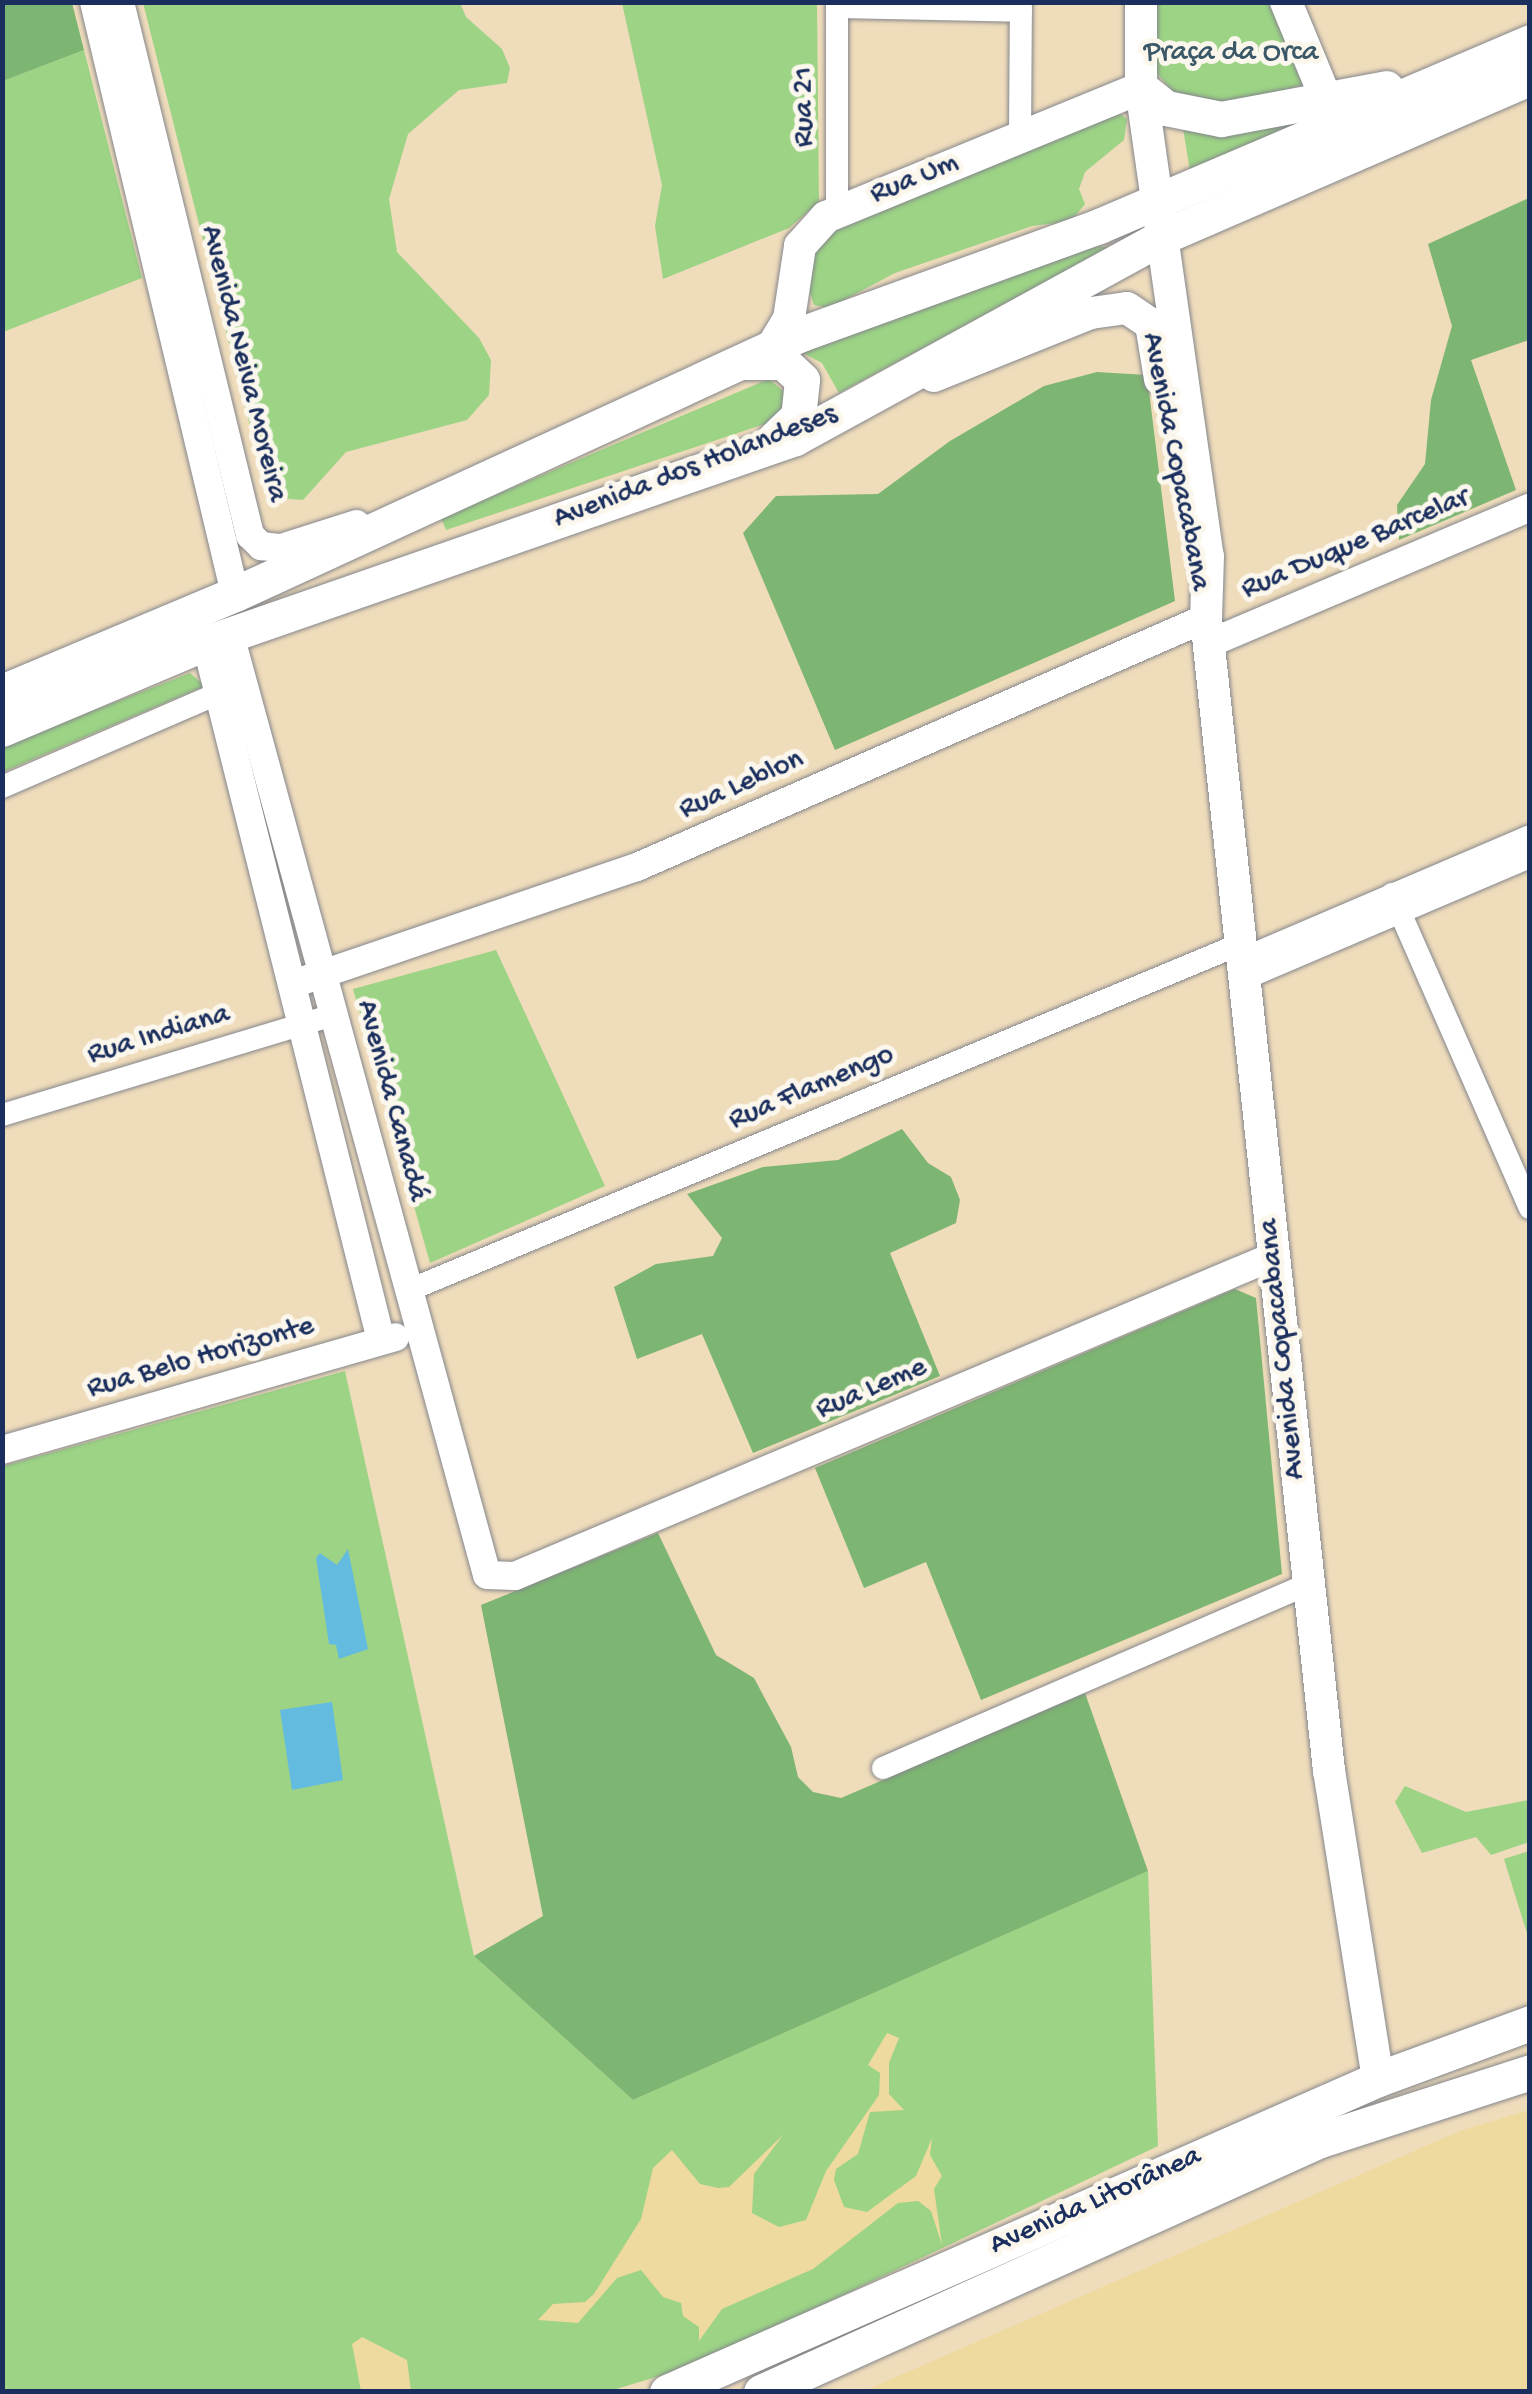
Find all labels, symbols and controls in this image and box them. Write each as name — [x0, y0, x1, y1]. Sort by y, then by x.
park label: Praça da Orca — [1144, 36, 1318, 72]
street label: Rua 21 — [788, 67, 824, 147]
street label: Rua Um — [866, 146, 964, 214]
street label: Avenida Neiva Moreira — [190, 222, 294, 506]
street label: Avenida Copacabana — [1131, 330, 1217, 594]
street label: Avenida dos Holandeses — [549, 397, 843, 539]
street label: Rua Duque Barcelar — [1237, 481, 1475, 609]
street label: Rua Leblon — [674, 743, 810, 829]
street label: Rua Indiana — [84, 997, 234, 1075]
street label: Avenida Canadá — [346, 997, 434, 1205]
street label: Rua Flamengo — [724, 1038, 900, 1140]
street label: Avenida Copacabana — [1252, 1217, 1316, 1481]
street label: Rua Belo Horizonte — [83, 1309, 319, 1409]
street label: Rua Leme — [811, 1351, 933, 1429]
street label: Avenida Litorânea — [985, 2139, 1207, 2265]

